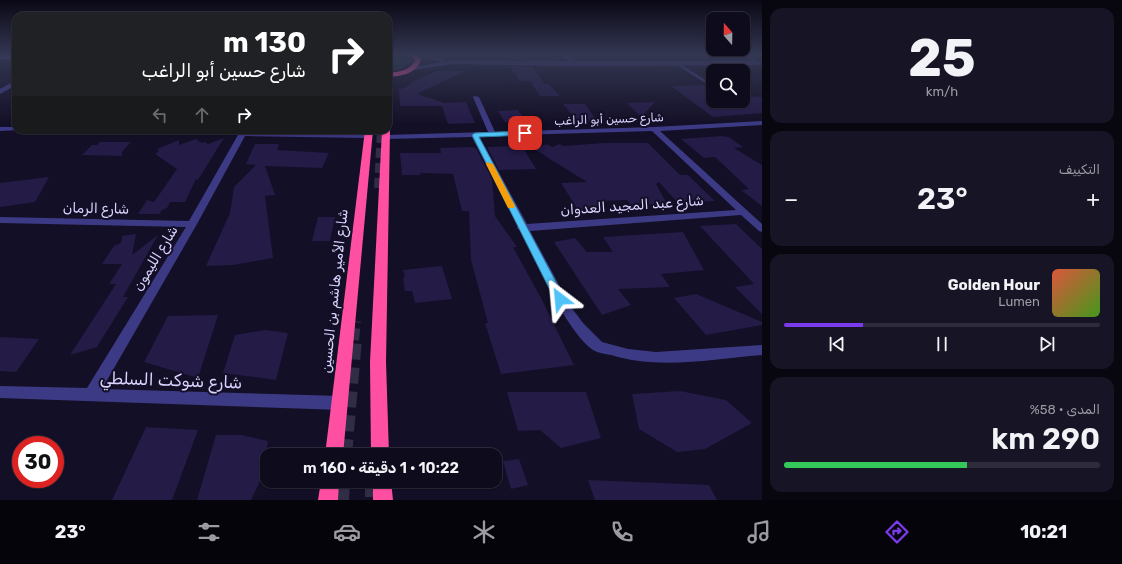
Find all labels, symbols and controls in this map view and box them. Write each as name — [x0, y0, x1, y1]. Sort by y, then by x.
north arrow — [706, 12, 750, 56]
map controls — [706, 12, 750, 108]
text: 130 m — [223, 26, 306, 59]
text: 25 — [908, 27, 976, 89]
icon: right — [320, 28, 372, 80]
text: شارع حسين أبو الراغب — [141, 60, 306, 82]
button: search — [706, 64, 750, 108]
text: km/h — [926, 84, 958, 99]
icon: left — [149, 104, 171, 126]
icon: ahead — [191, 104, 213, 126]
icon: right — [233, 104, 255, 126]
street label: شارع حسين أبو الراغب — [554, 110, 664, 130]
pin — [508, 116, 542, 150]
icon: arrive — [514, 122, 536, 144]
text: التكييف — [1059, 162, 1100, 177]
text: 23° — [917, 181, 968, 217]
text: − — [784, 186, 798, 213]
text: + — [1086, 186, 1100, 213]
street label: شارع عبد المجيد العدوان — [560, 192, 704, 221]
street label: شارع الرمان — [63, 199, 129, 220]
street label: شارع الأمير هاشم بن الحسين — [317, 208, 354, 374]
street label: شارع الليمون — [129, 223, 183, 295]
text: Golden Hour — [948, 276, 1040, 294]
position arrow — [539, 278, 581, 320]
text: Lumen — [998, 294, 1040, 309]
icon: previous — [826, 333, 848, 355]
icon: pause — [931, 333, 953, 355]
icon: next — [1036, 333, 1058, 355]
street label: شارع شوكت السلطي — [99, 368, 243, 395]
text: المدى · 58% — [1030, 402, 1100, 417]
text: 290 km — [991, 421, 1100, 457]
speed limit sign: 30 — [12, 436, 64, 488]
text: 10:22 · 1 دقيقة · 160 m — [303, 459, 459, 477]
icon: filters — [195, 518, 223, 546]
icon: car — [333, 518, 361, 546]
icon: climate — [470, 518, 498, 546]
icon: phone — [608, 518, 636, 546]
icon: music — [745, 518, 773, 546]
icon: directions — [883, 518, 911, 546]
text: 23° — [55, 521, 86, 543]
text: 10:21 — [1020, 521, 1067, 543]

